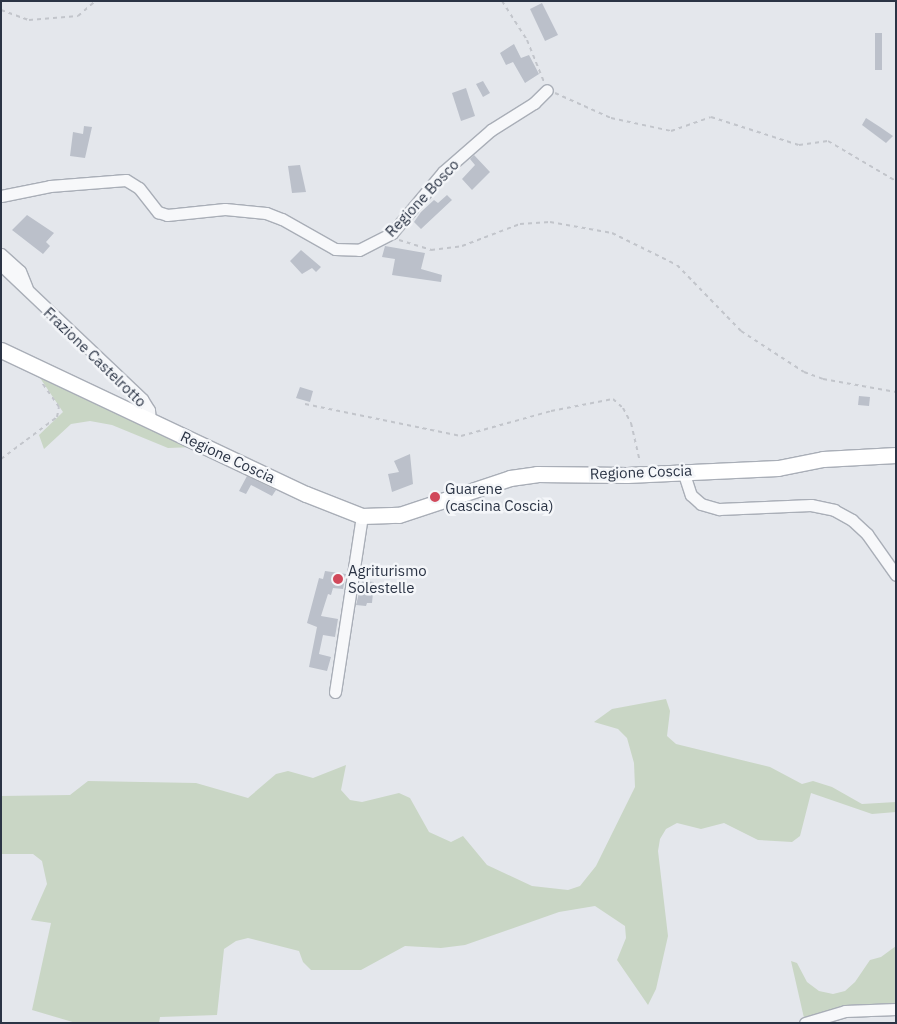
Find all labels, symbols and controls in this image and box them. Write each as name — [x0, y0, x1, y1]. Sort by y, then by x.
street label: Regione Bosco — [382, 156, 462, 240]
street label: Frazione Castelrotto — [40, 303, 150, 411]
street label: Regione Coscia — [178, 427, 278, 487]
street label: Regione Coscia — [590, 461, 692, 483]
place label: Guarene (cascina Coscia) — [445, 479, 554, 514]
marker: Guarene (cascina Coscia) — [429, 491, 441, 503]
place label: Agriturismo Solestelle — [348, 561, 427, 596]
marker: Agriturismo Solestelle — [332, 573, 344, 585]

